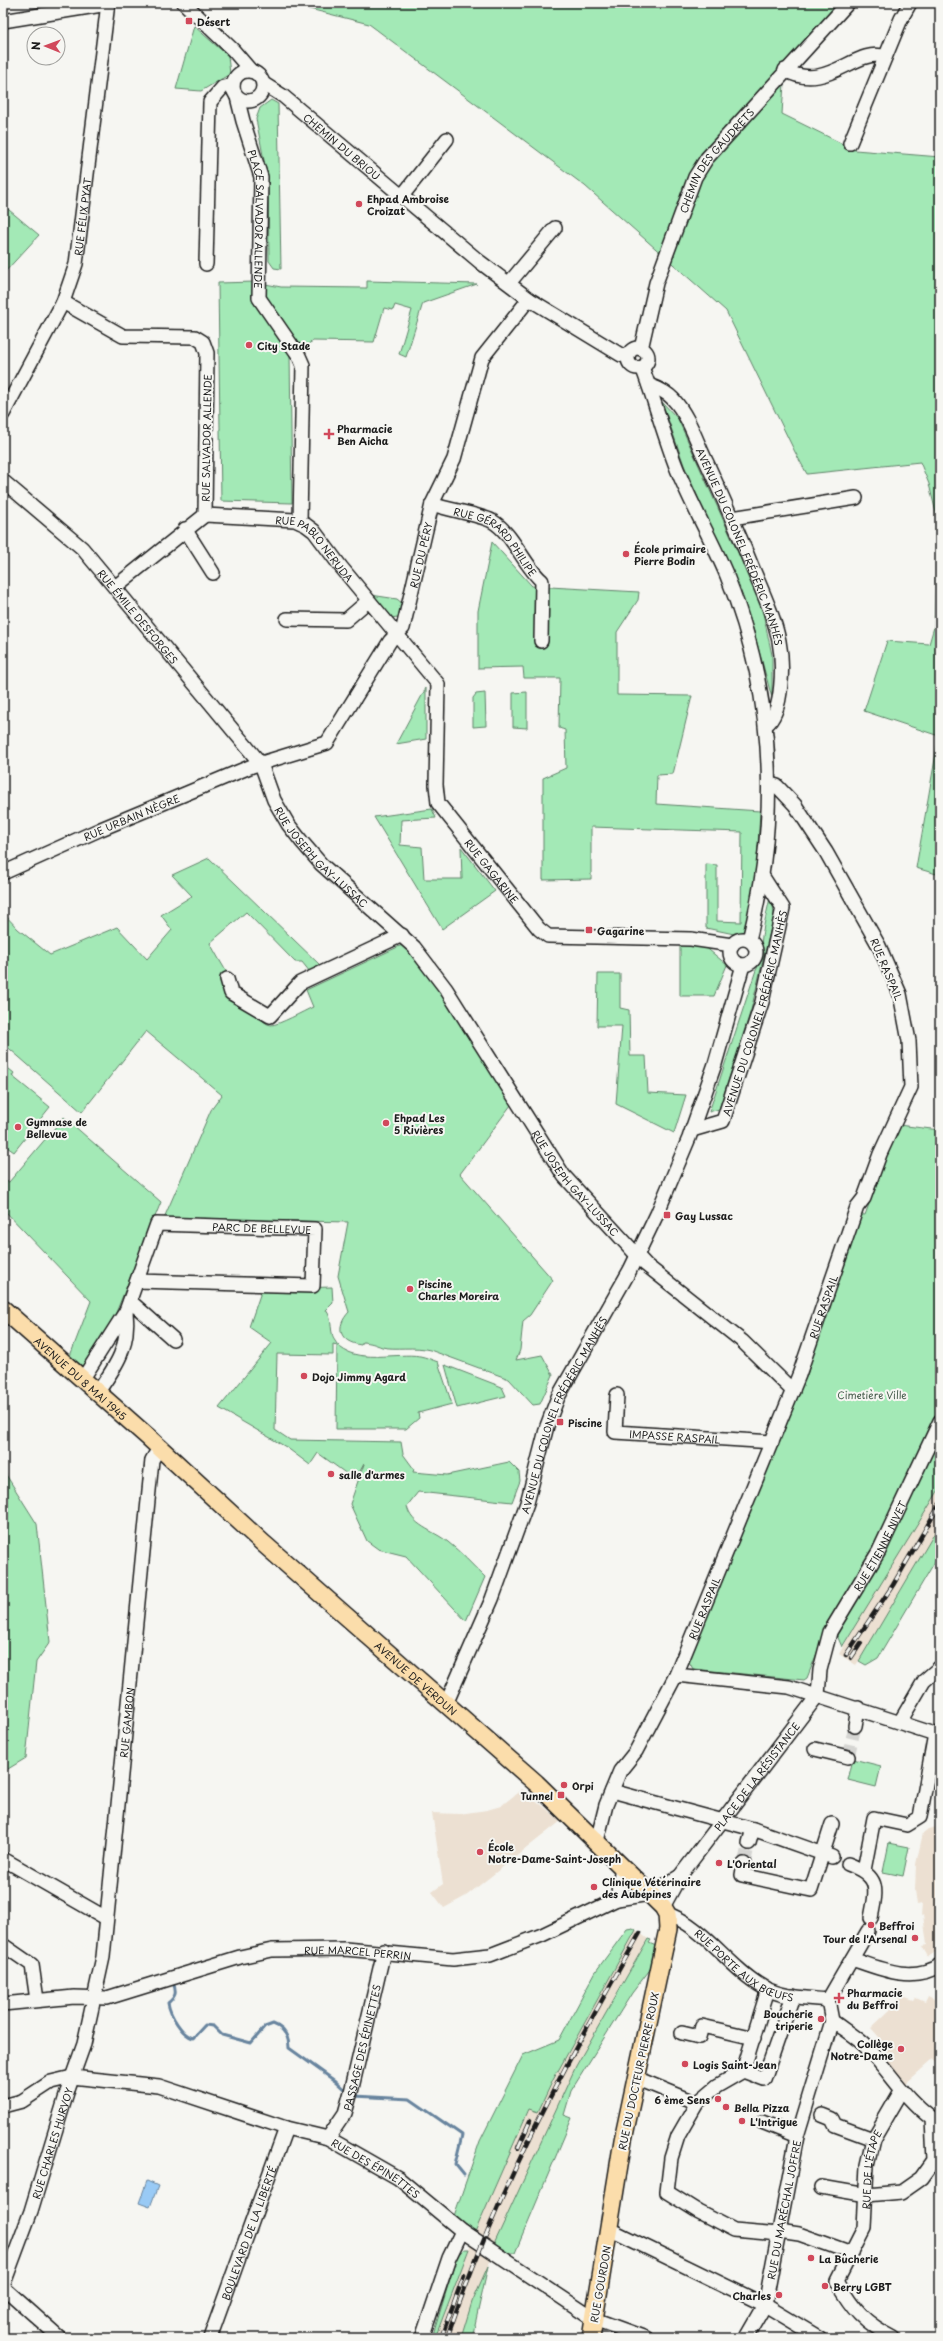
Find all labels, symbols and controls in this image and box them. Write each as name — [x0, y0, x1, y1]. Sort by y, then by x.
place label: Désert — [197, 14, 230, 29]
marker: Désert — [184, 16, 194, 26]
north arrow — [26, 26, 66, 66]
text: N — [27, 41, 44, 50]
street label: CHEMIN DES GAUDRETS — [675, 104, 757, 215]
street label: CHEMIN DU BRIOU — [301, 109, 384, 183]
street label: PLACE SALVADOR ALLENDE — [245, 147, 269, 289]
street label: RUE FÉLIX PYAT — [70, 176, 94, 256]
place label: Ehpad Ambroise Croizat — [367, 191, 450, 218]
marker: Ehpad Ambroise Croizat — [354, 199, 364, 209]
place label: City Stade — [257, 338, 311, 353]
marker: City Stade — [244, 340, 254, 350]
street label: RUE SALVADOR ALLENDE — [197, 374, 215, 502]
place label: Pharmacie Ben Aicha — [337, 421, 393, 448]
marker: Pharmacie Ben Aicha — [324, 429, 334, 439]
street label: AVENUE DU COLONEL FRÉDÉRIC MANHÈS — [693, 445, 787, 647]
street label: RUE GÉRARD PHILIPE — [452, 503, 541, 579]
street label: RUE PABLO NERUDA — [275, 511, 357, 584]
street label: RUE DU PÉRY — [405, 520, 435, 589]
place label: École primaire Pierre Bodin — [634, 541, 707, 568]
marker: École primaire Pierre Bodin — [621, 549, 631, 559]
street label: RUE ÉMILE DESFORGES — [95, 566, 182, 667]
street label: RUE URBAIN NÈGRE — [81, 790, 181, 844]
street label: RUE JOSEPH GAY-LUSSAC — [272, 803, 372, 911]
street label: RUE GAGARINE — [462, 835, 523, 906]
street label: AVENUE DU COLONEL FRÉDÉRIC MANHÈS — [718, 909, 790, 1117]
place label: Gagarine — [597, 923, 645, 938]
marker: Gagarine — [584, 925, 594, 935]
street label: RUE RASPAIL — [867, 935, 907, 1003]
place label: Ehpad Les 5 Rivières — [394, 1110, 445, 1137]
place label: Gymnase de Bellevue — [26, 1114, 88, 1141]
marker: Ehpad Les 5 Rivières — [381, 1118, 391, 1128]
marker: Gymnase de Bellevue — [13, 1122, 23, 1132]
street label: RUE JOSEPH GAY-LUSSAC — [529, 1126, 623, 1239]
place label: Gay Lussac — [675, 1208, 733, 1223]
marker: Gay Lussac — [662, 1210, 672, 1220]
street label: PARC DE BELLEVUE — [212, 1218, 312, 1236]
street label: RUE RASPAIL — [805, 1273, 841, 1340]
place label: Piscine Charles Moreira — [418, 1276, 499, 1303]
marker: Piscine Charles Moreira — [405, 1284, 415, 1294]
street label: AVENUE DU COLONEL FRÉDÉRIC MANHÈS — [516, 1313, 610, 1515]
street label: AVENUE DU 8 MAI 1945 — [31, 1333, 131, 1423]
place label: Dojo Jimmy Agard — [312, 1369, 406, 1385]
marker: Dojo Jimmy Agard — [299, 1371, 309, 1381]
park label: Cimetière Ville — [837, 1387, 907, 1402]
place label: Piscine — [568, 1415, 603, 1430]
marker: Piscine — [555, 1417, 565, 1427]
street label: IMPASSE RASPAIL — [629, 1425, 721, 1446]
place label: salle d'armes — [339, 1467, 405, 1482]
marker: salle d'armes — [326, 1469, 336, 1479]
street label: RUE ÉTIENNE NIVET — [849, 1498, 909, 1594]
street label: RUE RASPAIL — [684, 1574, 723, 1641]
street label: AVENUE DE VERDUN — [372, 1637, 461, 1718]
street label: RUE GAMBON — [115, 1686, 137, 1758]
street label: PLACE DE LA RÉSISTANCE — [710, 1719, 803, 1834]
place label: Orpi — [572, 1778, 594, 1793]
marker: Orpi — [559, 1780, 569, 1790]
place label: Tunnel — [521, 1788, 553, 1803]
marker: Tunnel — [556, 1790, 566, 1800]
place label: École Notre-Dame-Saint-Joseph — [488, 1839, 621, 1866]
marker: École Notre-Dame-Saint-Joseph — [475, 1847, 485, 1857]
place label: L'Oriental — [727, 1856, 777, 1871]
marker: L'Oriental — [714, 1858, 724, 1868]
place label: Clinique Vétérinaire des Aubépines — [602, 1874, 702, 1901]
marker: Clinique Vétérinaire des Aubépines — [589, 1882, 599, 1892]
place label: Beffroi — [879, 1918, 914, 1933]
marker: Beffroi — [866, 1920, 876, 1930]
street label: RUE PORTE AUX BŒUFS — [692, 1925, 795, 2004]
place label: Tour de l'Arsenal — [823, 1931, 907, 1946]
marker: Tour de l'Arsenal — [910, 1933, 920, 1943]
street label: RUE MARCEL PERRIN — [304, 1942, 412, 1963]
street label: PASSAGE DES ÉPINETTES — [339, 1983, 384, 2112]
place label: Pharmacie du Beffroi — [847, 1985, 903, 2012]
street label: RUE DU DOCTEUR PIERRE ROUX — [614, 1991, 662, 2151]
marker: Pharmacie du Beffroi — [834, 1993, 844, 2003]
place label: Boucherie triperie — [763, 2006, 814, 2033]
marker: Boucherie triperie — [816, 2014, 826, 2024]
place label: Collège Notre-Dame — [830, 2036, 894, 2063]
marker: Collège Notre-Dame — [896, 2044, 906, 2054]
place label: Logis Saint-Jean — [693, 2057, 777, 2072]
marker: Logis Saint-Jean — [680, 2059, 690, 2069]
street label: RUE CHARLES HURVOY — [28, 2085, 76, 2201]
place label: 6 ème Sens — [654, 2092, 710, 2107]
marker: 6 ème Sens — [713, 2094, 723, 2104]
place label: Bella Pizza — [734, 2100, 790, 2115]
marker: Bella Pizza — [721, 2102, 731, 2112]
place label: L'Intrigue — [750, 2114, 798, 2129]
marker: L'Intrigue — [737, 2116, 747, 2126]
street label: RUE DE L'ÉTAPE — [857, 2126, 885, 2210]
street label: RUE DES ÉPINETTES — [329, 2134, 424, 2201]
street label: RUE DU MARÉCHAL JOFFRE — [762, 2139, 804, 2281]
street label: BOULEVARD DE LA LIBERTÉ — [217, 2163, 279, 2302]
street label: RUE GOURDON — [586, 2244, 614, 2324]
place label: La Bûcherie — [819, 2251, 879, 2266]
marker: La Bûcherie — [806, 2253, 816, 2263]
place label: Berry LGBT — [833, 2279, 892, 2294]
marker: Berry LGBT — [820, 2281, 830, 2291]
place label: Charles — [732, 2288, 771, 2303]
marker: Charles — [774, 2290, 784, 2300]

